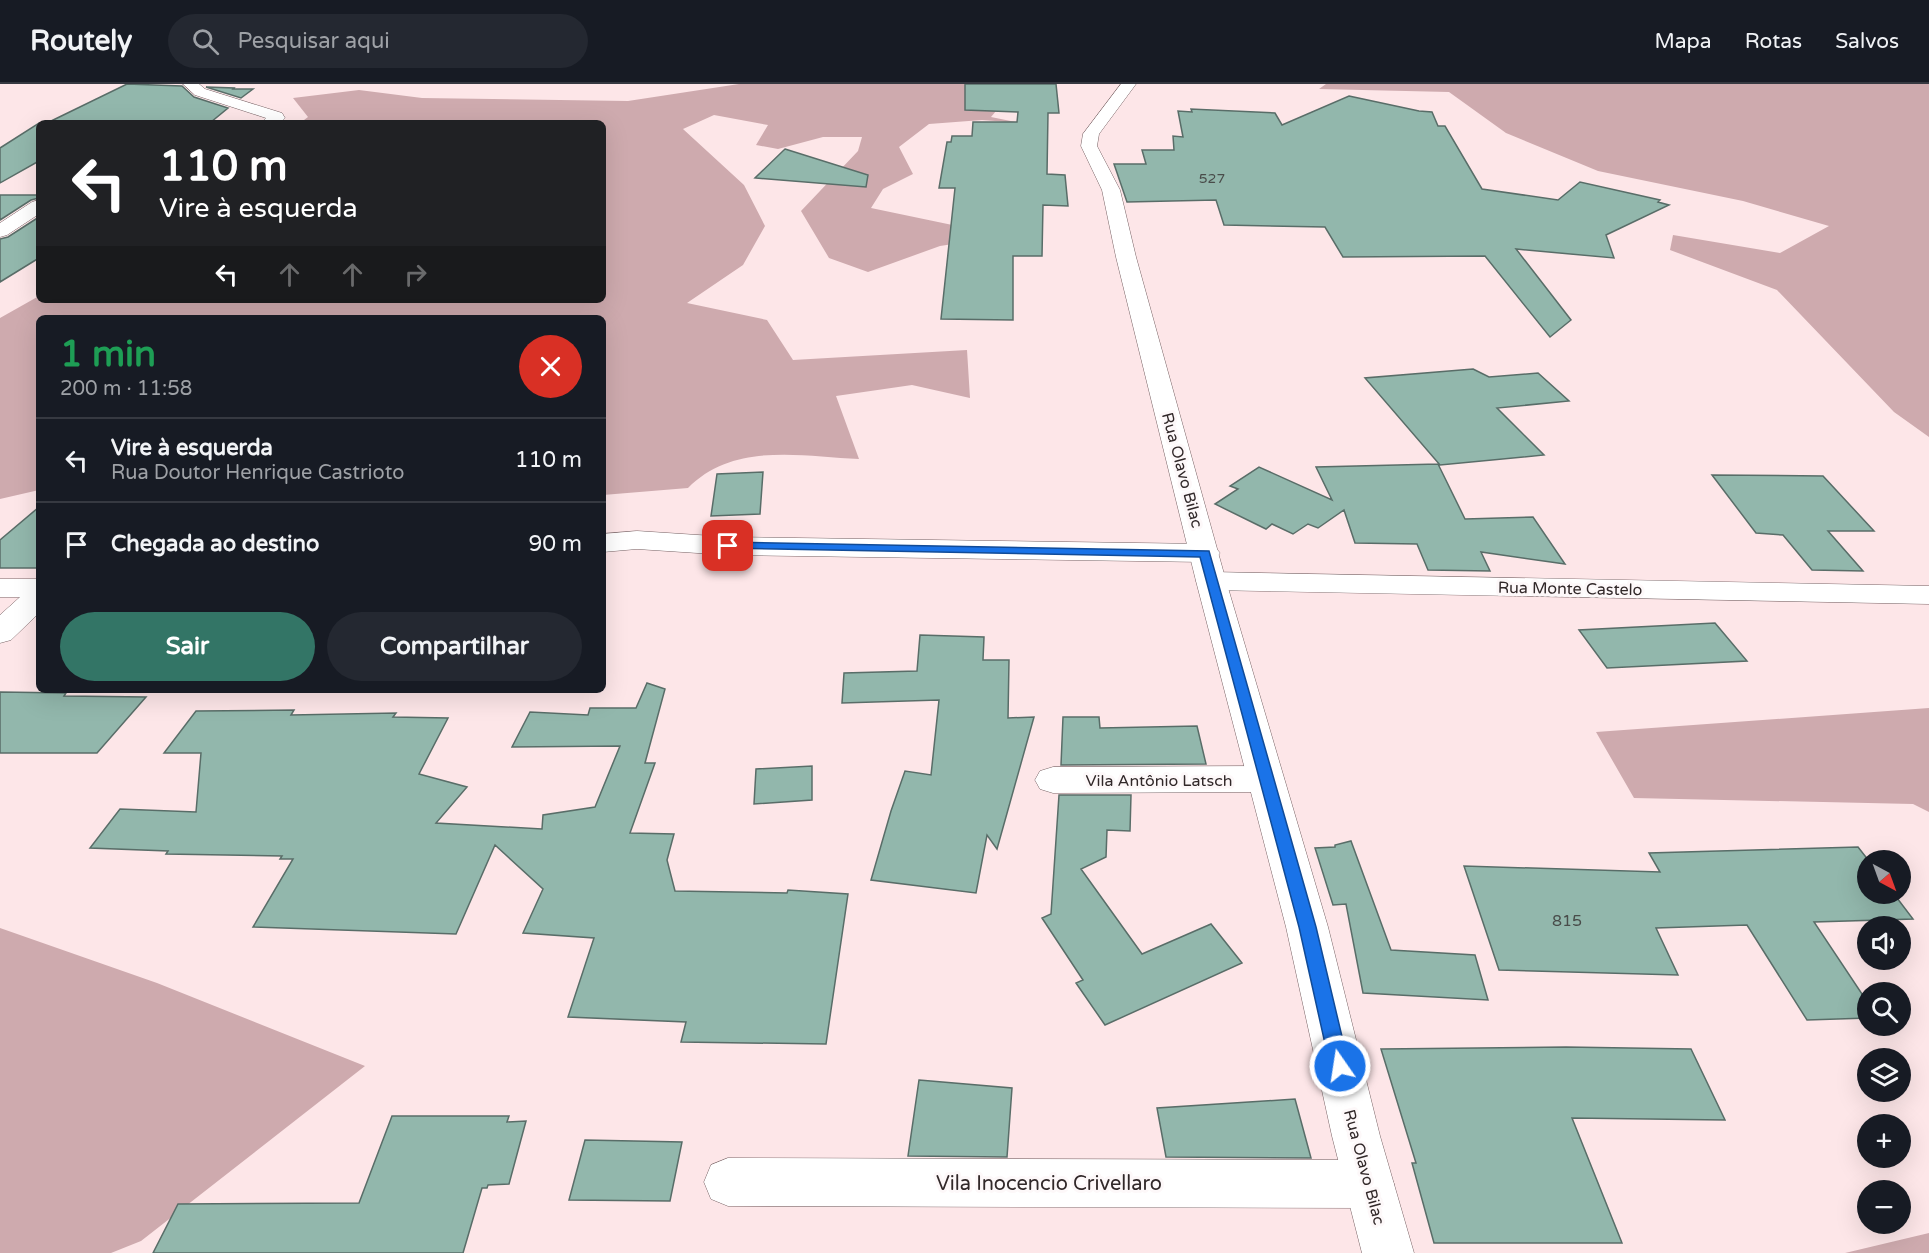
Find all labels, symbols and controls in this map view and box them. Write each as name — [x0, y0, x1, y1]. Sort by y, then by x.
search box — [168, 14, 588, 68]
text: Routely — [30, 24, 132, 58]
icon: search — [189, 25, 222, 58]
text: Pesquisar aqui — [237, 28, 390, 54]
text: Mapa — [1654, 29, 1712, 54]
text: Rotas — [1745, 29, 1802, 54]
text: Salvos — [1835, 29, 1899, 54]
text: 110 m — [159, 141, 288, 192]
icon: left — [60, 144, 138, 222]
house number: 527 — [1199, 170, 1225, 187]
text: Vire à esquerda — [159, 192, 358, 225]
icon: left — [210, 258, 243, 291]
icon: ahead — [273, 258, 306, 291]
icon: ahead — [336, 258, 369, 291]
icon: right — [399, 258, 432, 291]
text: 1 min — [60, 333, 156, 376]
button: close — [519, 335, 582, 398]
text: 200 m · 11:58 — [60, 377, 192, 401]
street label: Rua Olavo Bilac — [1157, 410, 1207, 530]
text: Vire à esquerda — [111, 435, 273, 461]
icon: left — [60, 444, 93, 477]
text: 110 m — [515, 447, 582, 473]
text: Rua Doutor Henrique Castrioto — [111, 461, 404, 485]
pin — [702, 520, 753, 571]
icon: arrive — [60, 528, 93, 561]
icon: arrive — [711, 529, 744, 562]
text: Chegada ao destino — [111, 531, 319, 557]
text: 90 m — [528, 531, 582, 557]
street label: Rua Monte Castelo — [1498, 578, 1642, 600]
button: Sair — [60, 612, 315, 681]
button: Compartilhar — [327, 612, 582, 681]
street label: Vila Antônio Latsch — [1086, 771, 1232, 791]
north arrow — [1857, 850, 1911, 904]
map controls — [1857, 850, 1911, 1234]
house number: 815 — [1552, 911, 1582, 931]
button: sound — [1857, 916, 1911, 970]
button: search — [1857, 982, 1911, 1036]
position arrow — [1308, 1034, 1372, 1098]
button: layers — [1857, 1048, 1911, 1102]
street label: Rua Olavo Bilac — [1339, 1107, 1389, 1227]
button: + — [1857, 1114, 1911, 1168]
street label: Vila Inocencio Crivellaro — [936, 1172, 1162, 1196]
button: − — [1857, 1180, 1911, 1234]

